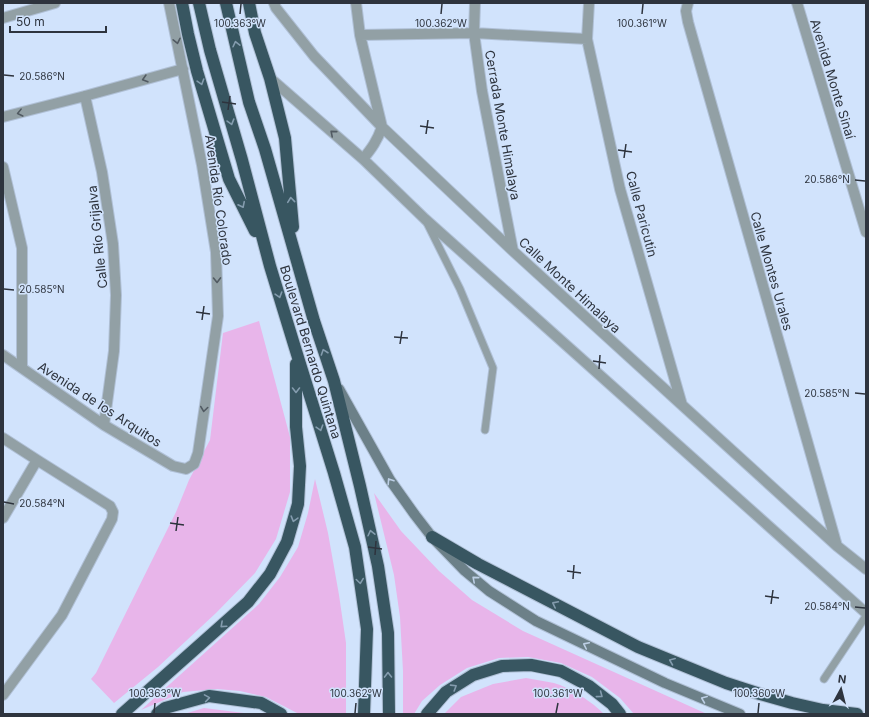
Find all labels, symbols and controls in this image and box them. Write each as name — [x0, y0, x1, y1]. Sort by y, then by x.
scale bar — [10, 8, 106, 34]
text: 50 m — [16, 14, 45, 29]
text: 100.363°W — [214, 17, 266, 29]
text: 100.362°W — [415, 17, 467, 29]
text: 100.361°W — [617, 17, 667, 29]
street label: Avenida Monte Sinaí — [807, 17, 859, 142]
one-way arrow — [173, 38, 181, 44]
one-way arrow — [232, 41, 240, 47]
street label: Cerrada Monte Himalaya — [482, 49, 524, 201]
text: 20.586°N — [19, 70, 65, 82]
one-way arrow — [142, 74, 149, 83]
one-way arrow — [196, 78, 205, 85]
one-way arrow — [17, 108, 24, 117]
one-way arrow — [226, 118, 235, 125]
one-way arrow — [330, 131, 338, 138]
street label: Avenida Río Colorado — [202, 134, 236, 266]
street label: Calle Paricutín — [623, 169, 661, 259]
text: 20.586°N — [804, 173, 850, 185]
street label: Calle Río Grijalva — [84, 185, 110, 289]
one-way arrow — [287, 197, 296, 203]
one-way arrow — [237, 200, 245, 208]
street label: Calle Montes Urales — [747, 210, 797, 333]
street label: Calle Monte Himalaya — [516, 234, 624, 336]
street label: Boulevard Bernardo Quintana — [277, 263, 345, 441]
one-way arrow — [213, 277, 221, 283]
text: 20.585°N — [19, 283, 65, 295]
one-way arrow — [274, 292, 283, 299]
one-way arrow — [321, 349, 329, 356]
street label: Avenida de los Arquitos — [35, 358, 165, 450]
one-way arrow — [292, 387, 300, 393]
text: 20.585°N — [804, 387, 850, 399]
one-way arrow — [200, 406, 209, 412]
one-way arrow — [315, 425, 324, 432]
one-way arrow — [388, 478, 395, 485]
text: 20.584°N — [19, 497, 65, 509]
one-way arrow — [290, 515, 299, 522]
one-way arrow — [367, 529, 375, 536]
one-way arrow — [472, 577, 479, 584]
one-way arrow — [355, 578, 364, 584]
text: 20.584°N — [804, 600, 850, 612]
one-way arrow — [552, 601, 559, 609]
one-way arrow — [220, 620, 227, 627]
one-way arrow — [583, 642, 590, 650]
one-way arrow — [669, 657, 676, 665]
north arrow — [821, 669, 861, 709]
one-way arrow — [384, 672, 392, 678]
text: N — [837, 672, 847, 687]
one-way arrow — [450, 684, 457, 692]
text: 100.363°W — [129, 687, 181, 699]
text: 100.362°W — [330, 687, 382, 699]
text: 100.361°W — [533, 687, 583, 699]
text: 100.360°W — [733, 687, 785, 699]
one-way arrow — [596, 690, 603, 698]
one-way arrow — [203, 694, 210, 703]
one-way arrow — [701, 696, 709, 704]

